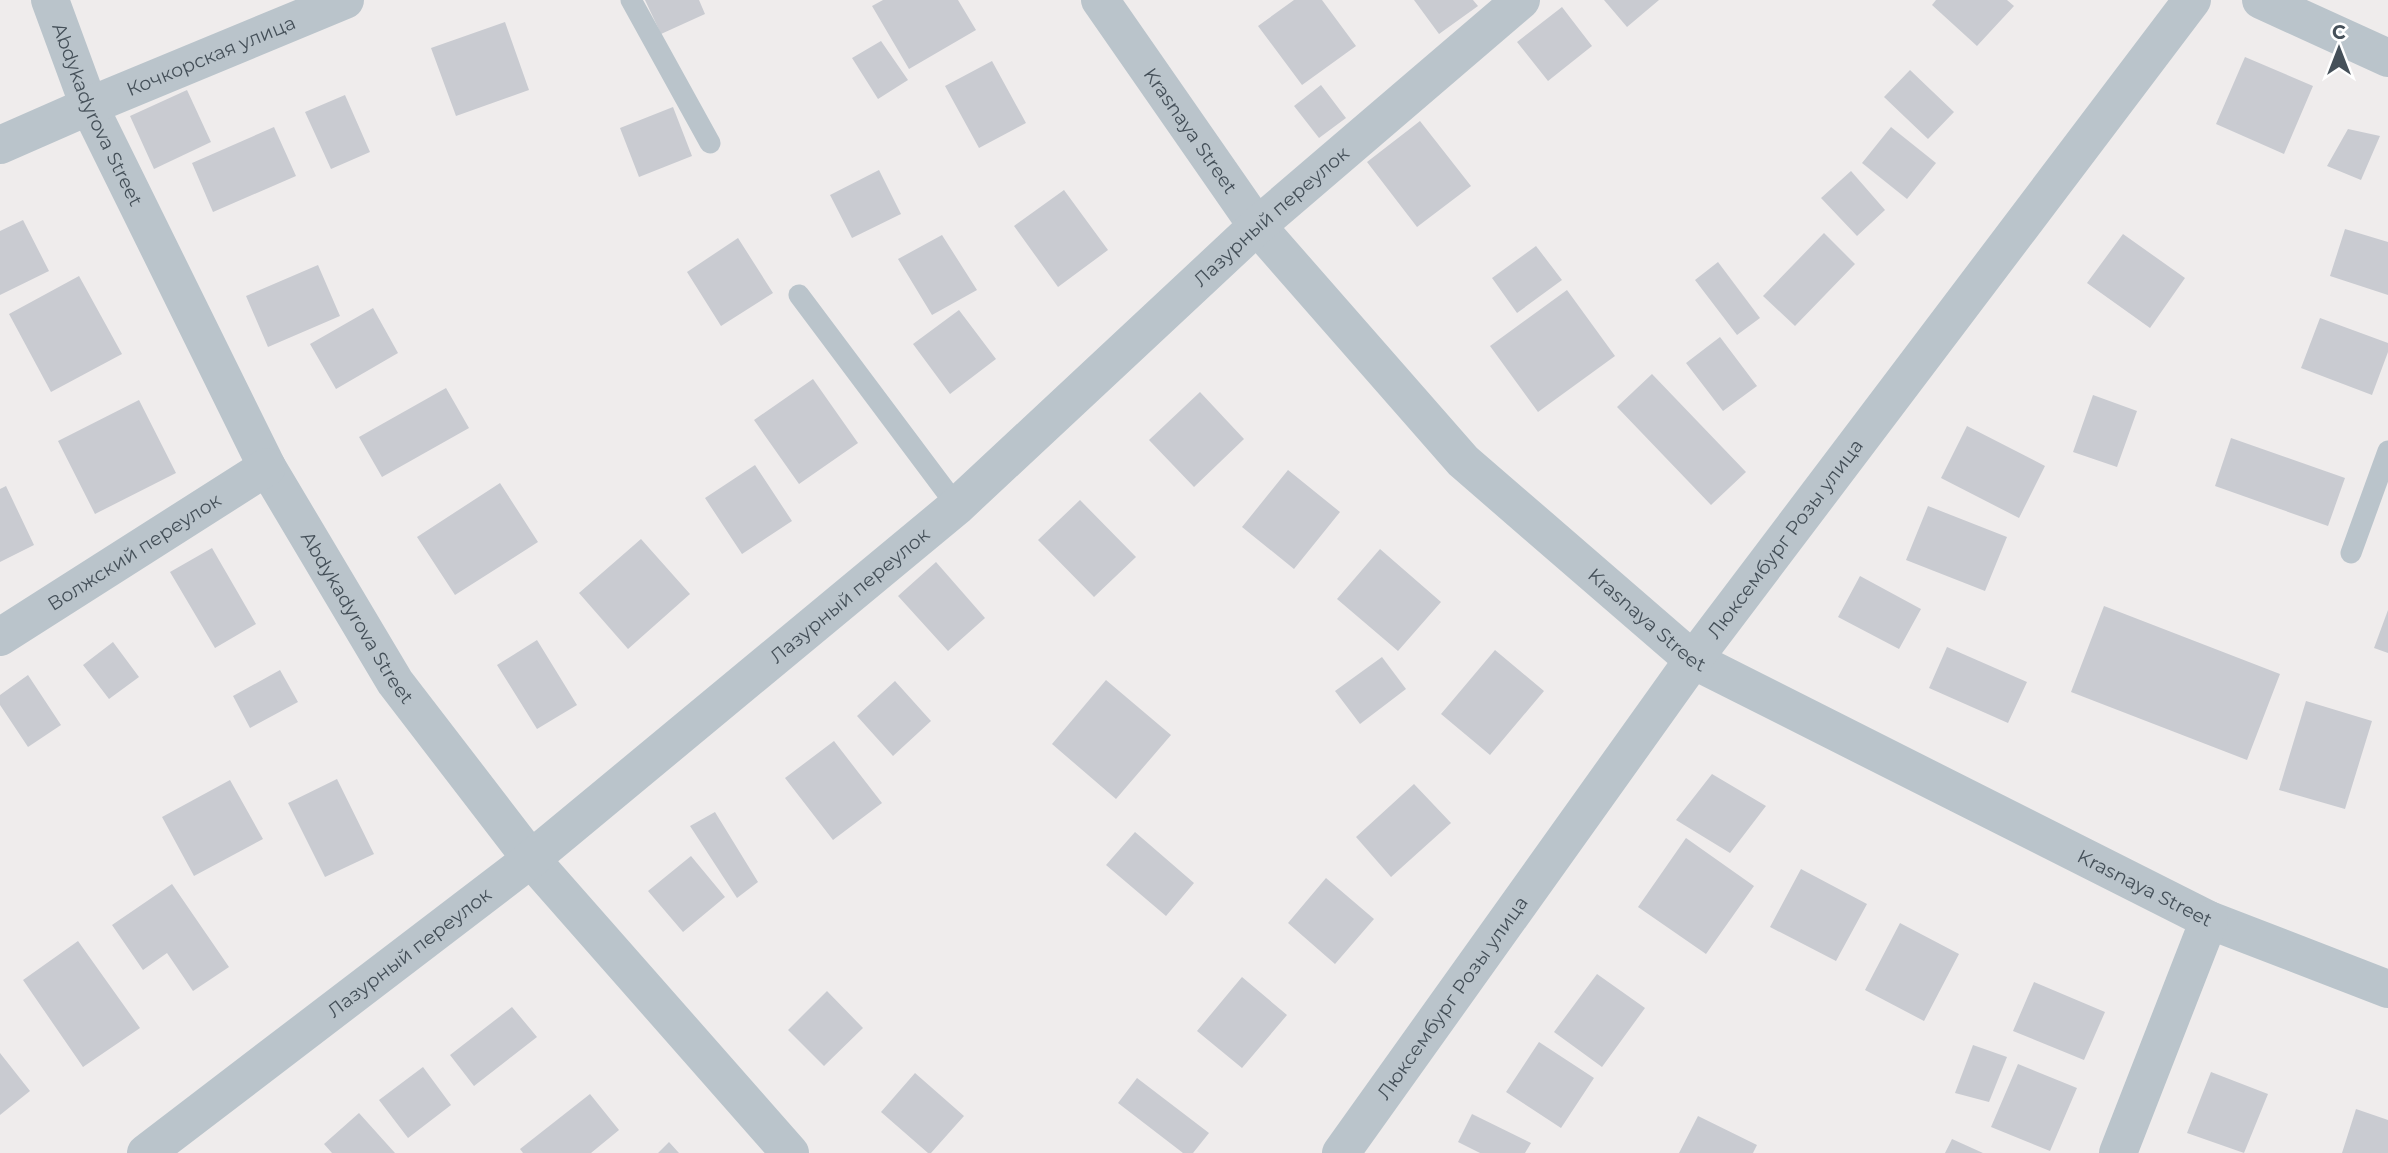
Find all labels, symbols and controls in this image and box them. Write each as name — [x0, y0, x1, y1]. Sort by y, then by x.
street label: Кочкорская улица — [123, 10, 299, 101]
north arrow — [2304, 14, 2374, 84]
street label: Abdykadyrova Street — [48, 20, 148, 210]
text: С — [2332, 21, 2346, 44]
street label: Krasnaya Street — [1139, 63, 1243, 198]
street label: Лазурный переулок — [1188, 141, 1353, 291]
street label: Люксембург Розы улица — [1702, 434, 1868, 643]
street label: Волжский переулок — [43, 488, 225, 615]
street label: Лазурный переулок — [765, 522, 934, 668]
street label: Abdykadyrova Street — [296, 527, 419, 708]
street label: Krasnaya Street — [1584, 563, 1710, 676]
street label: Krasnaya Street — [2074, 844, 2217, 931]
street label: Лазурный переулок — [323, 882, 496, 1022]
street label: Люксембург Розы улица — [1372, 892, 1532, 1104]

